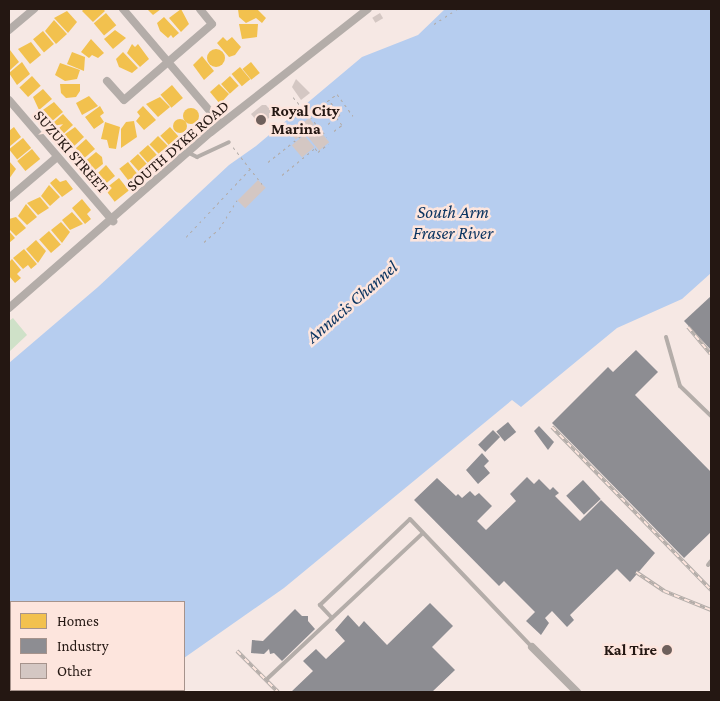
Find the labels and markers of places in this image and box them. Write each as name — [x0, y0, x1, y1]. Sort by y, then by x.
place label: Royal City Marina — [271, 101, 340, 139]
marker: Royal City Marina — [255, 114, 267, 126]
place label: Kal Tire — [604, 640, 657, 660]
marker: Kal Tire — [661, 644, 673, 656]

